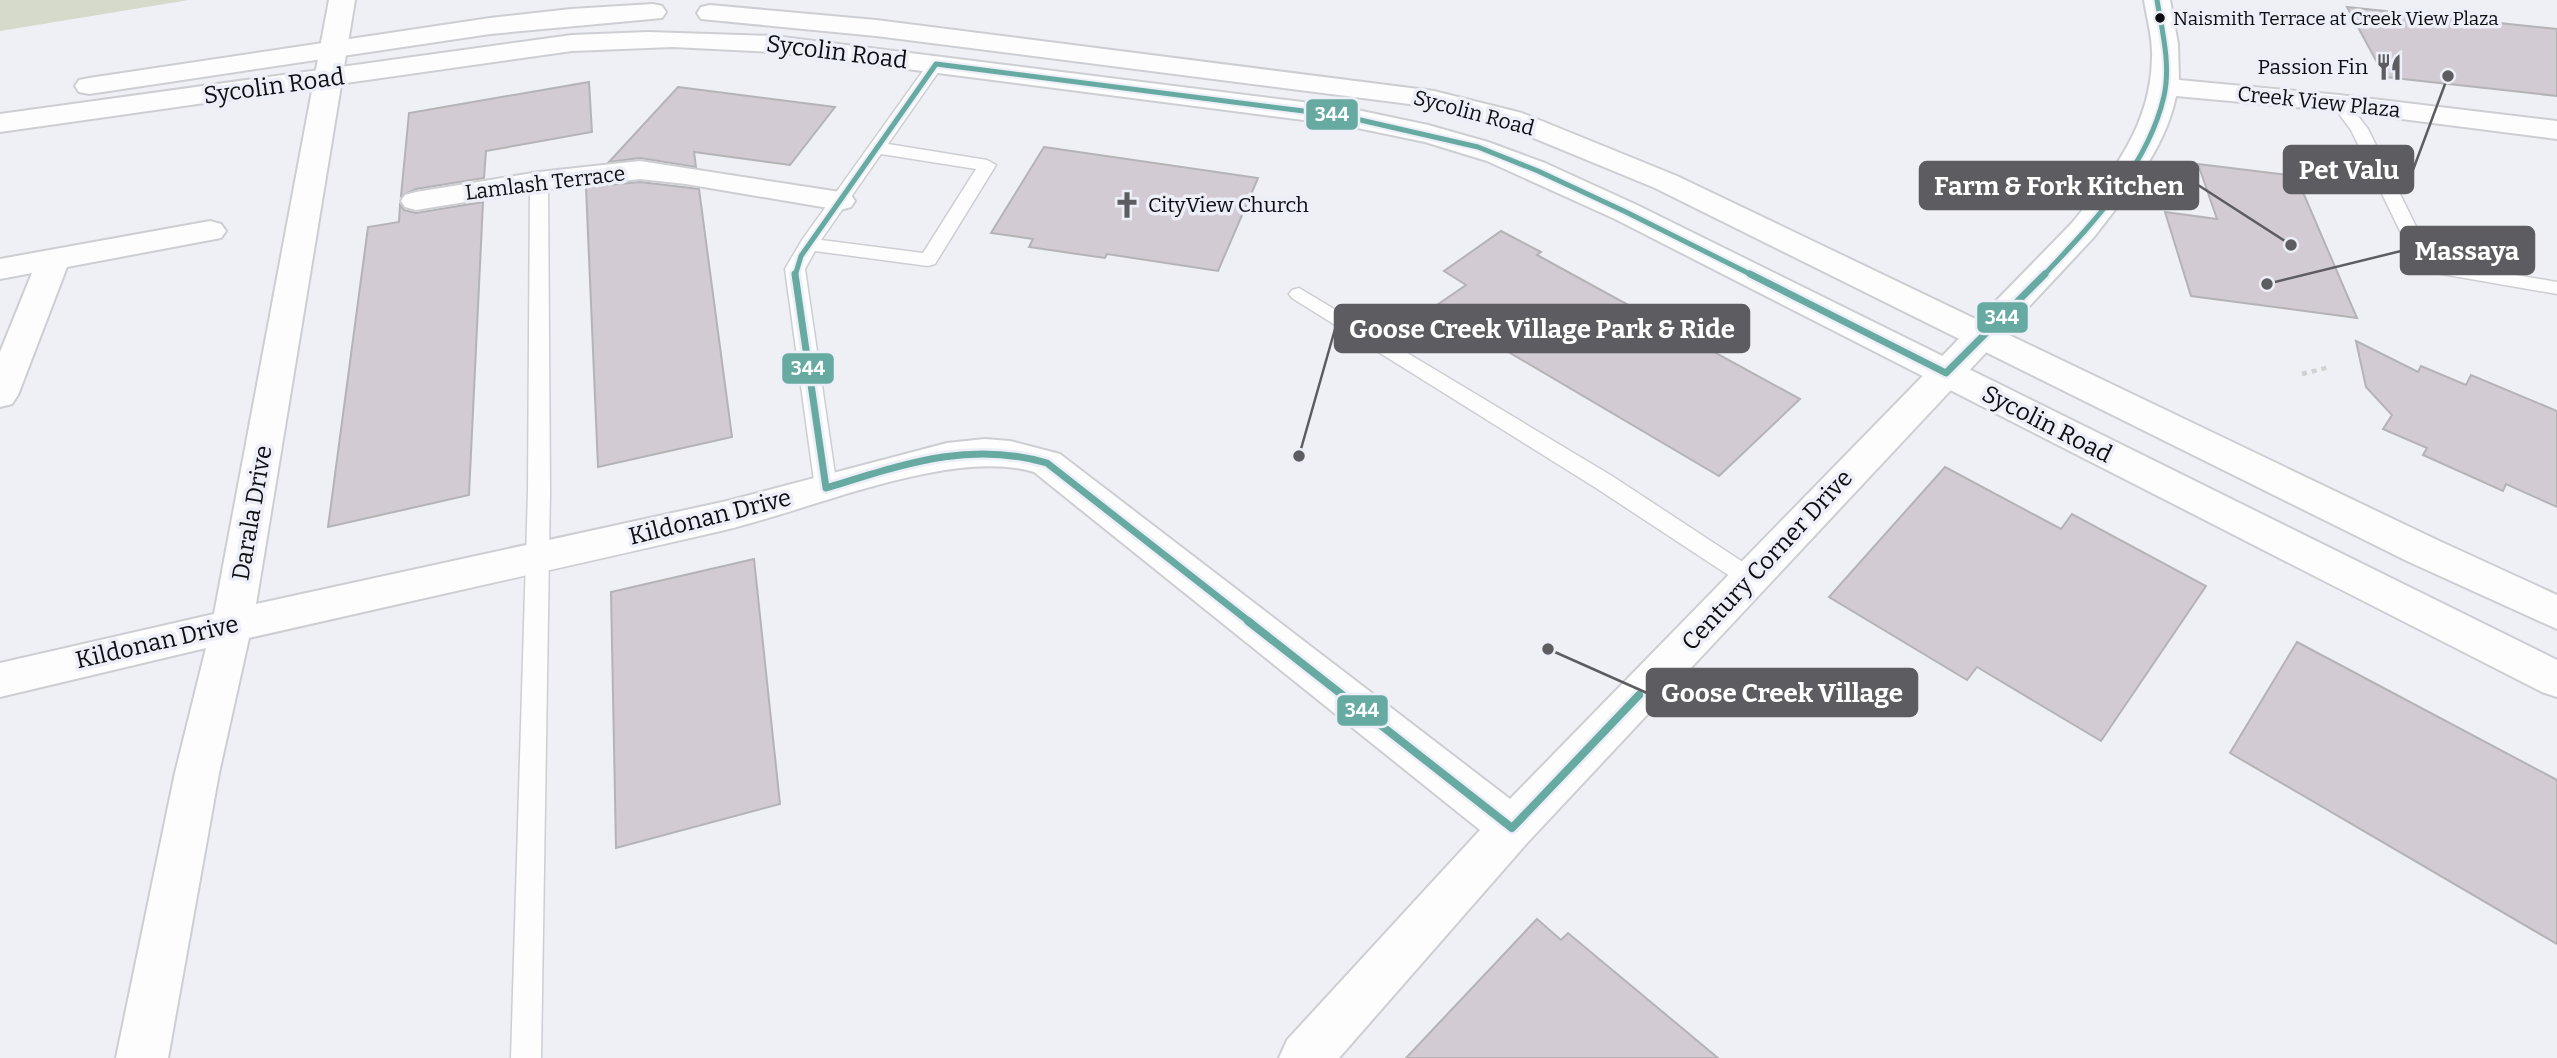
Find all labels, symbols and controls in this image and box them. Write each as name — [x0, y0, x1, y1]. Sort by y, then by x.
place label: Naismith Terrace at Creek View Plaza — [2173, 7, 2499, 30]
marker: Naismith Terrace at Creek View Plaza — [2153, 11, 2167, 25]
street label: Sycolin Road — [765, 29, 909, 75]
restaurant icon: Passion Fin — [2374, 52, 2404, 82]
place label: Passion Fin — [2258, 54, 2368, 80]
street label: Sycolin Road — [202, 62, 346, 110]
street label: Creek View Plaza — [2236, 81, 2402, 124]
street label: Sycolin Road — [1411, 84, 1537, 142]
line badge: 344 — [1305, 98, 1359, 131]
text: 344 — [1315, 103, 1350, 126]
callout: Pet Valu — [2284, 146, 2413, 193]
text: Pet Valu — [2299, 155, 2399, 186]
street label: Lamlash Terrace — [463, 160, 627, 206]
callout: Farm & Fork Kitchen — [1920, 162, 2198, 209]
text: Farm & Fork Kitchen — [1934, 171, 2184, 202]
church icon: CityView Church — [1112, 190, 1142, 220]
place label: CityView Church — [1148, 192, 1309, 218]
callout: Massaya — [2401, 227, 2534, 274]
text: Massaya — [2415, 236, 2520, 267]
line badge: 344 — [1976, 301, 2029, 334]
callout: Goose Creek Village Park & Ride — [1335, 305, 1749, 352]
text: 344 — [1985, 306, 2020, 329]
text: Goose Creek Village Park & Ride — [1349, 314, 1735, 345]
line badge: 344 — [781, 352, 835, 385]
text: 344 — [791, 357, 826, 380]
street label: Sycolin Road — [1977, 379, 2117, 469]
street label: Darala Drive — [226, 443, 278, 583]
street label: Century Corner Drive — [1676, 464, 1858, 656]
street label: Kildonan Drive — [626, 483, 794, 551]
street label: Kildonan Drive — [73, 610, 241, 674]
callout: Goose Creek Village — [1647, 669, 1917, 716]
text: Goose Creek Village — [1661, 678, 1903, 709]
line badge: 344 — [1336, 694, 1389, 727]
text: 344 — [1345, 699, 1380, 722]

